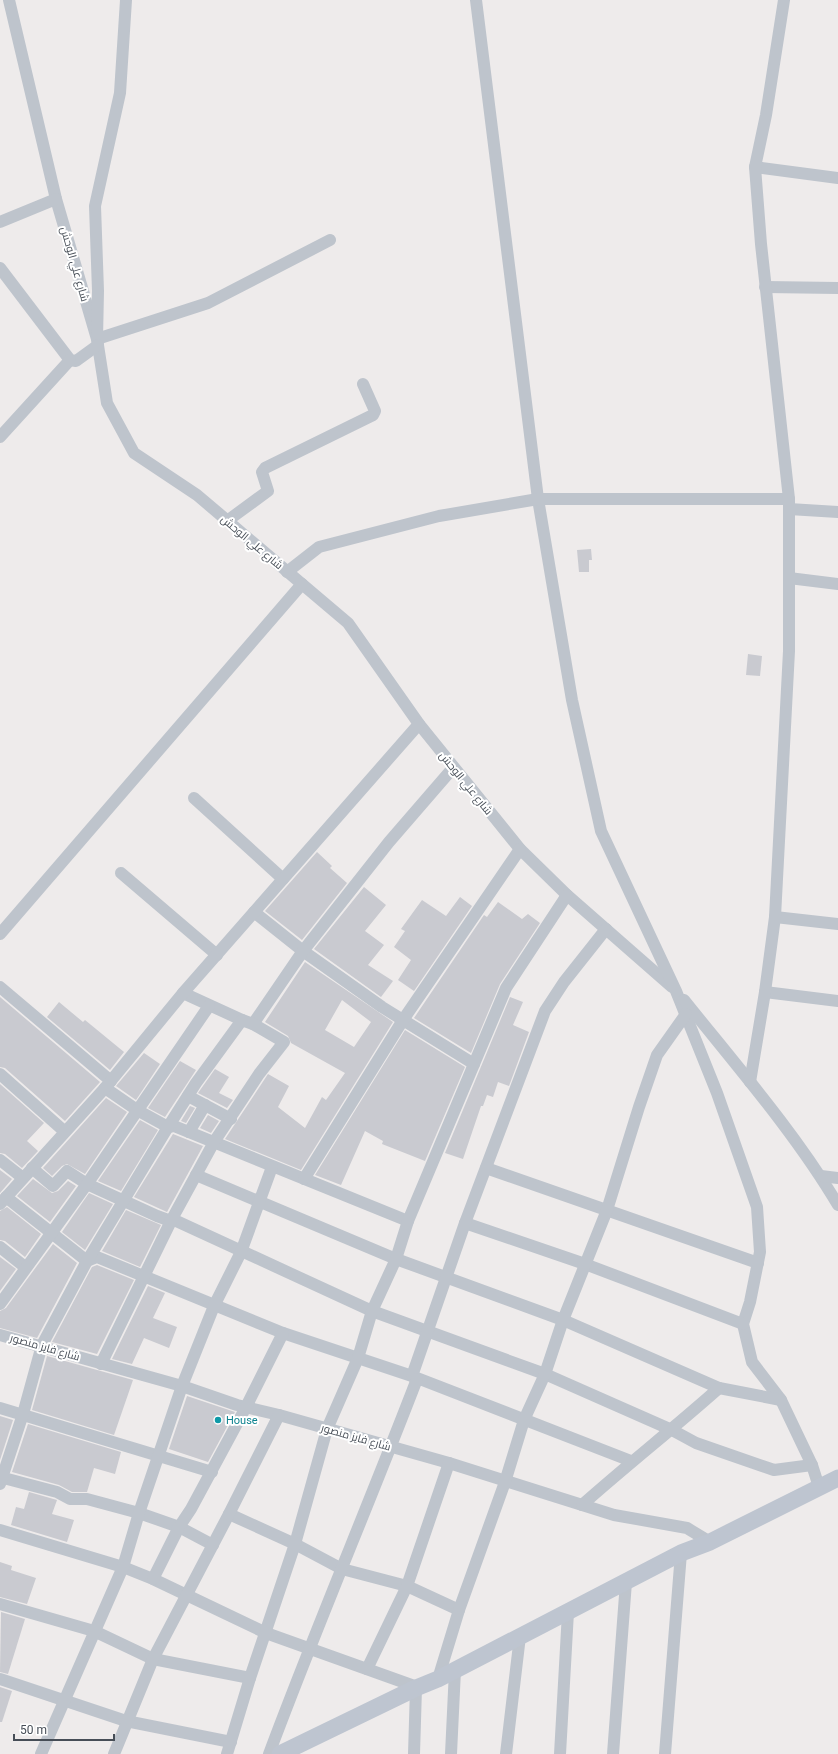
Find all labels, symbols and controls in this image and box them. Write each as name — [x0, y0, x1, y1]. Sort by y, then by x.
street label: شارع علي الوحش — [56, 225, 91, 303]
street label: شارع علي الوحش — [217, 513, 285, 574]
street label: شارع علي الوحش — [435, 749, 495, 819]
street label: شارع فايز منصور — [7, 1331, 81, 1365]
place label: House — [226, 1414, 258, 1427]
marker: House — [213, 1415, 223, 1425]
street label: شارع فايز منصور — [318, 1421, 392, 1455]
scale bar — [14, 1716, 114, 1742]
text: 50 m — [20, 1723, 47, 1737]

